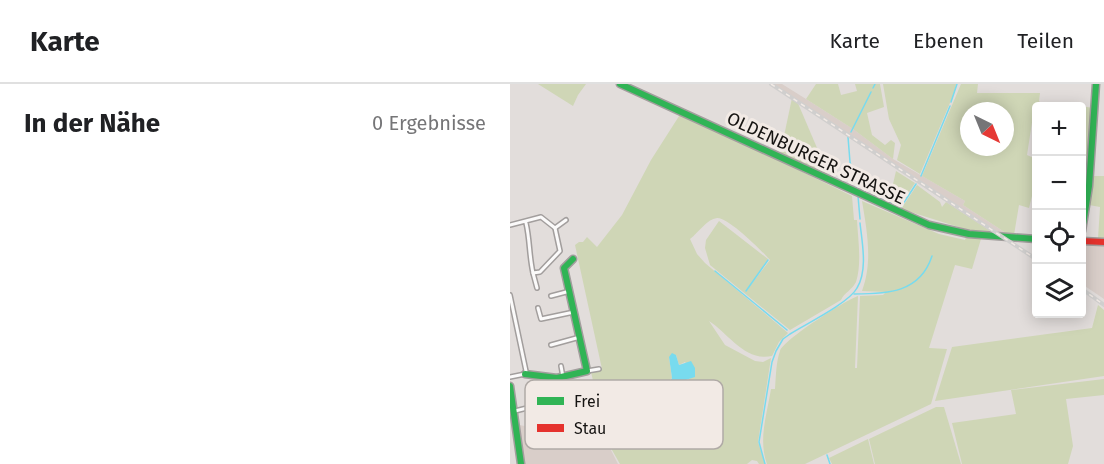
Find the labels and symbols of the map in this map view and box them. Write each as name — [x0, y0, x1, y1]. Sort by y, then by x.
north arrow — [960, 102, 1014, 156]
street label: OLDENBURGER STRASSE — [723, 107, 909, 209]
legend — [525, 380, 723, 449]
text: Frei — [574, 392, 600, 411]
text: Stau — [574, 419, 606, 438]

